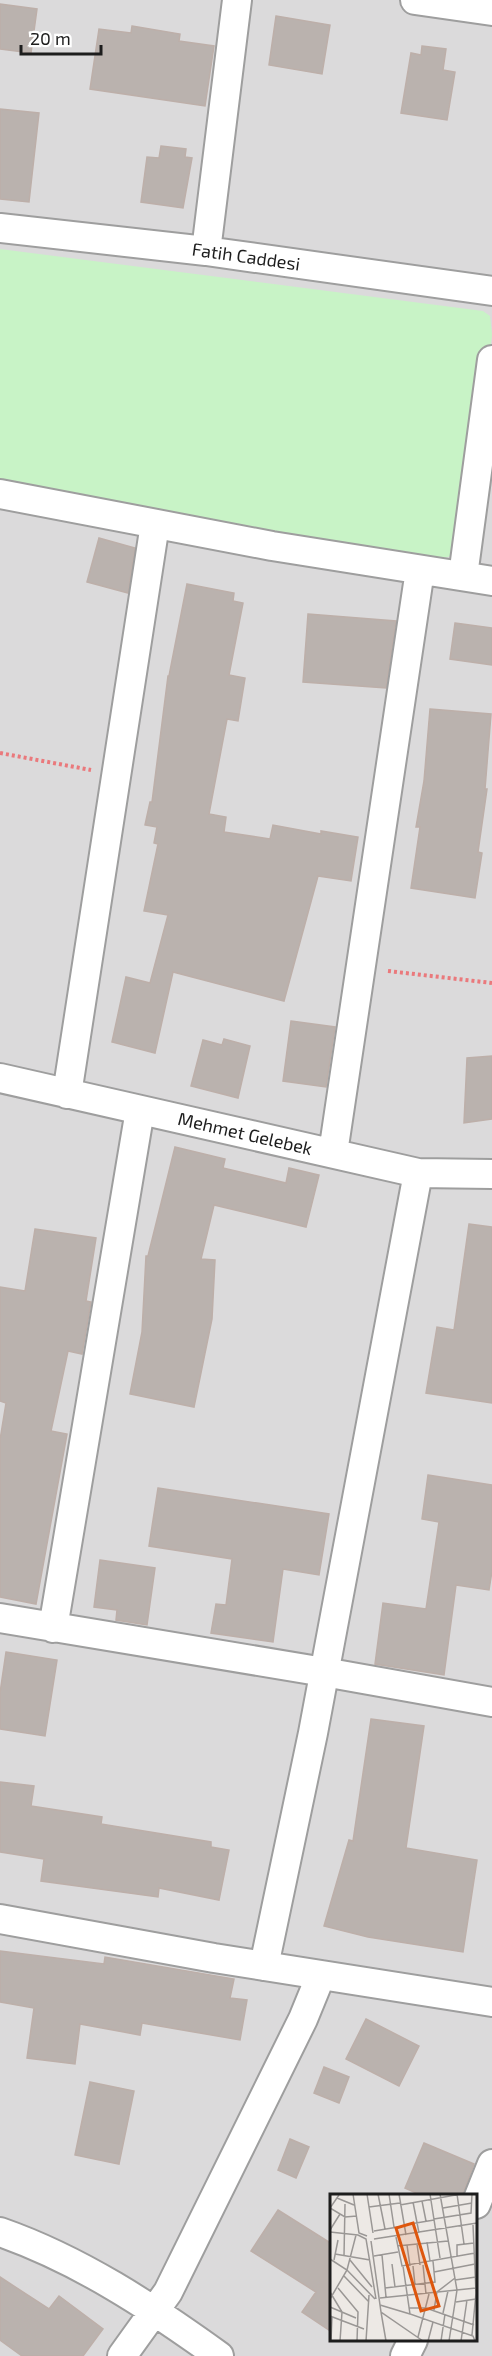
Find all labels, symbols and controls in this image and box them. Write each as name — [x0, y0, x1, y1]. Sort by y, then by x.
scale bar — [21, 18, 100, 56]
text: 20 m — [30, 27, 71, 49]
street label: Fatih Caddesi — [191, 238, 302, 274]
street label: Mehmet Gelebek — [176, 1107, 315, 1159]
inset map — [330, 2194, 477, 2341]

